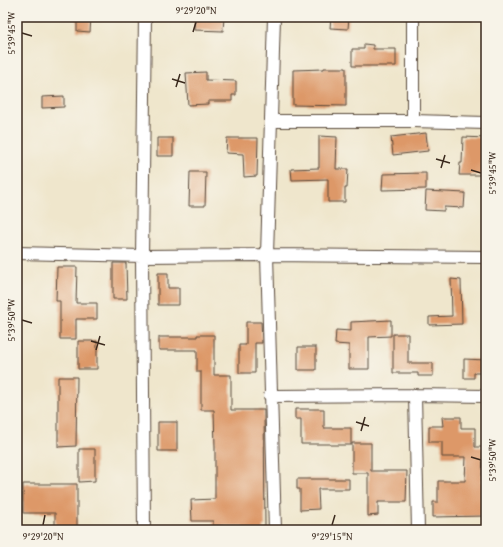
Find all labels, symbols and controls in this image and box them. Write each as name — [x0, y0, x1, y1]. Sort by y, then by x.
text: 9°29'20"N — [175, 3, 217, 18]
text: 5°39'45"W — [4, 11, 19, 55]
text: 5°39'45"W — [485, 151, 500, 195]
text: 5°39'50"W — [4, 298, 19, 342]
text: 5°39'50"W — [485, 438, 500, 482]
text: 9°29'20"N — [22, 529, 64, 544]
text: 9°29'15"N — [311, 529, 353, 544]

